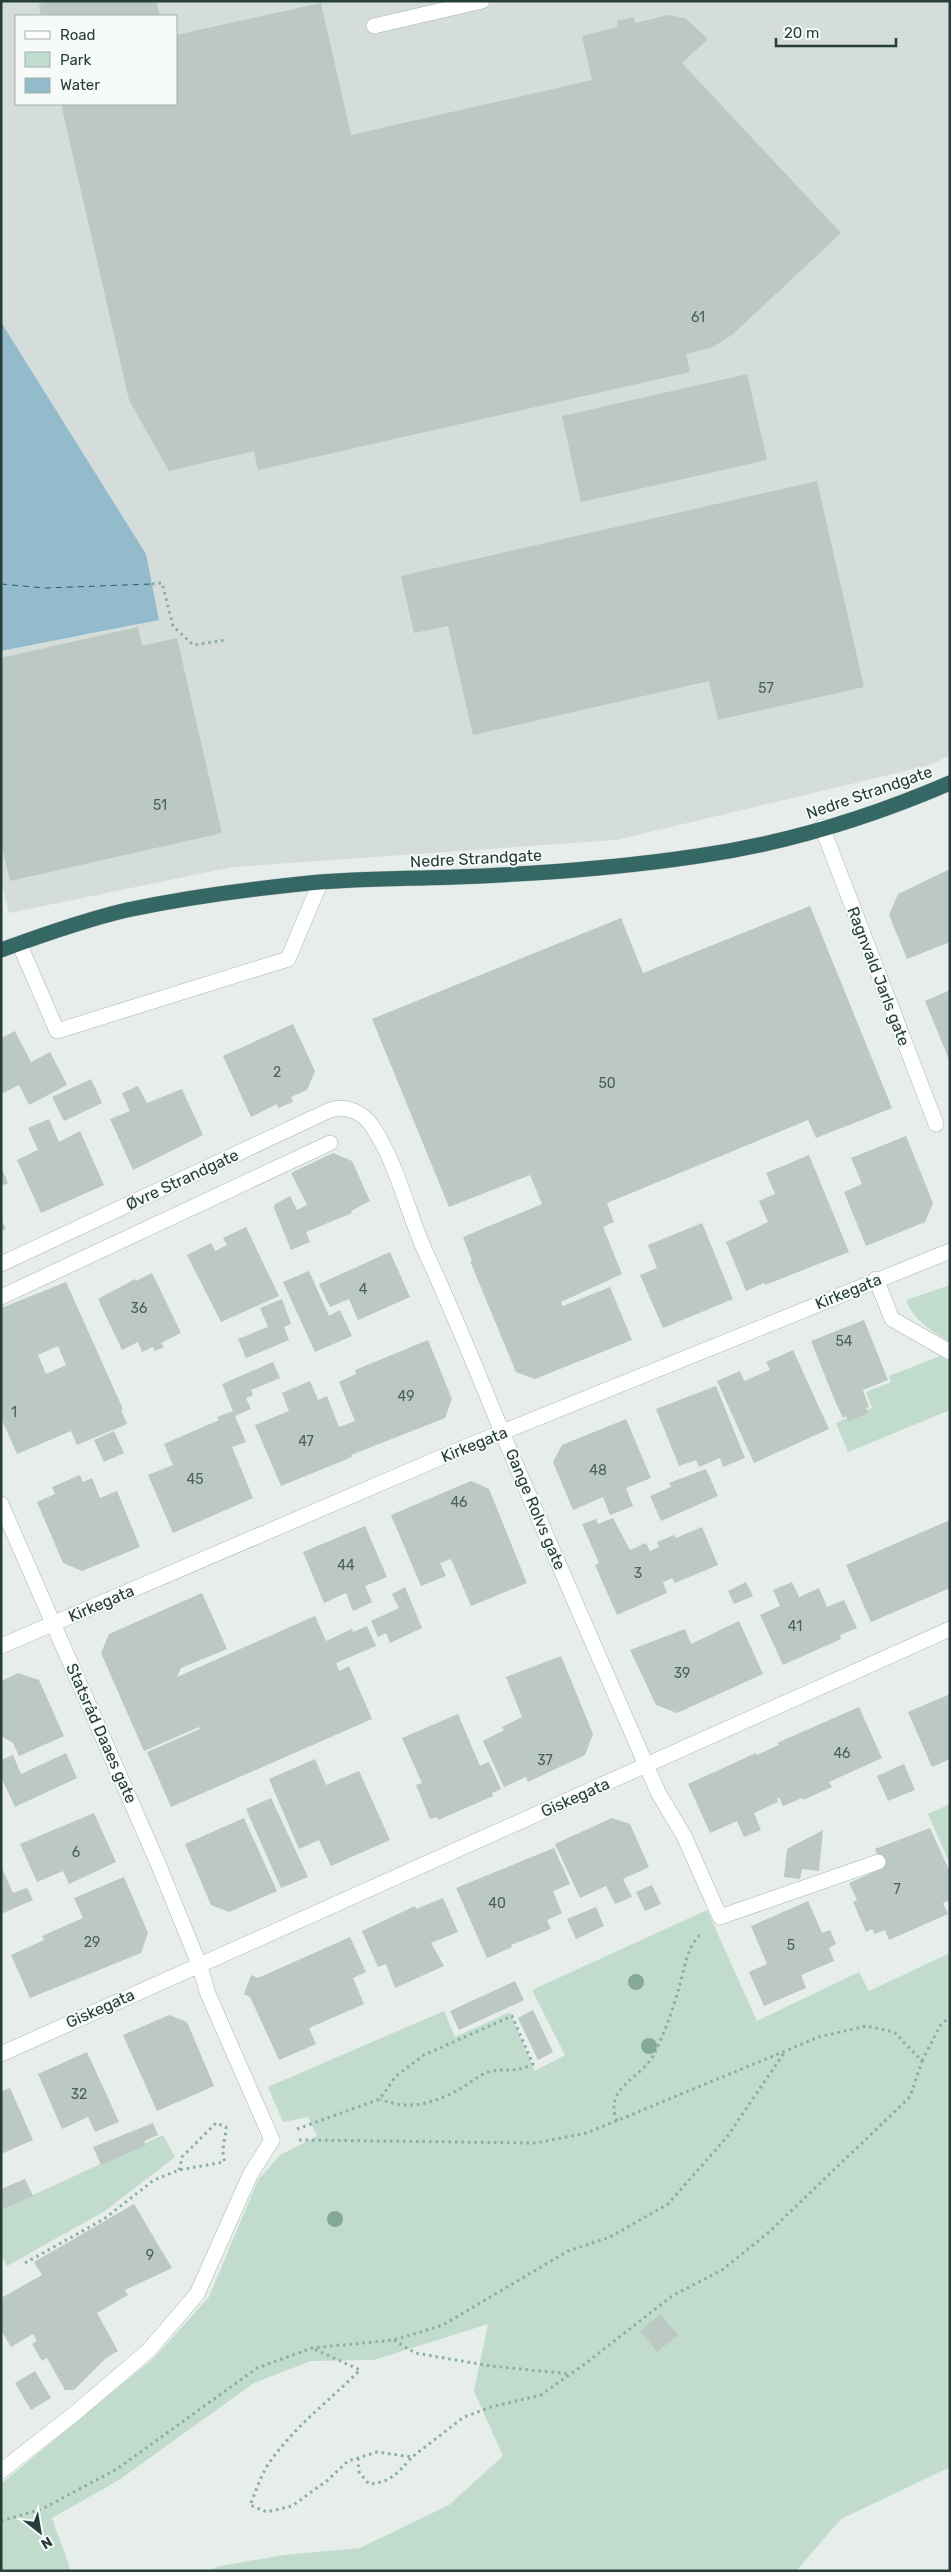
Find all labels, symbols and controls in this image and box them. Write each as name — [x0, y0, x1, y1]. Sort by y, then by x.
legend — [15, 15, 178, 105]
scale bar — [776, 15, 896, 47]
text: 20 m — [784, 24, 819, 42]
text: Road — [60, 26, 96, 44]
text: Park — [60, 51, 91, 69]
text: Water — [60, 76, 100, 94]
house number: 61 — [691, 309, 705, 326]
house number: 57 — [758, 680, 774, 697]
street label: Nedre Strandgate — [804, 762, 935, 823]
house number: 51 — [153, 797, 167, 814]
street label: Nedre Strandgate — [410, 846, 543, 871]
street label: Ragnvald Jarls gate — [843, 904, 914, 1048]
house number: 2 — [273, 1064, 281, 1081]
house number: 50 — [598, 1075, 616, 1092]
street label: Øvre Strandgate — [123, 1145, 242, 1214]
street label: Kirkegata — [812, 1270, 884, 1313]
house number: 4 — [359, 1281, 368, 1298]
house number: 36 — [131, 1300, 147, 1317]
house number: 54 — [835, 1333, 853, 1350]
house number: 49 — [398, 1388, 414, 1405]
house number: 1 — [11, 1404, 17, 1421]
street label: Kirkegata — [438, 1423, 510, 1466]
house number: 47 — [298, 1433, 314, 1450]
street label: Gange Rolvs gate — [501, 1446, 570, 1573]
house number: 48 — [589, 1462, 607, 1479]
house number: 45 — [186, 1471, 204, 1488]
house number: 46 — [450, 1494, 468, 1511]
house number: 44 — [337, 1557, 355, 1574]
house number: 3 — [634, 1565, 642, 1582]
street label: Kirkegata — [65, 1581, 137, 1626]
house number: 41 — [788, 1618, 802, 1635]
street label: Statsråd Daaes gate — [62, 1660, 141, 1806]
house number: 39 — [674, 1665, 690, 1682]
house number: 46 — [833, 1745, 851, 1762]
house number: 37 — [537, 1752, 553, 1769]
street label: Giskegata — [538, 1774, 612, 1821]
house number: 6 — [72, 1844, 80, 1861]
house number: 7 — [893, 1881, 901, 1898]
house number: 40 — [488, 1895, 506, 1912]
house number: 29 — [84, 1934, 100, 1951]
house number: 5 — [787, 1937, 795, 1954]
street label: Giskegata — [63, 1985, 137, 2032]
house number: 32 — [71, 2086, 87, 2103]
house number: 9 — [146, 2247, 154, 2264]
north arrow — [15, 2507, 65, 2557]
text: N — [38, 2533, 55, 2553]

